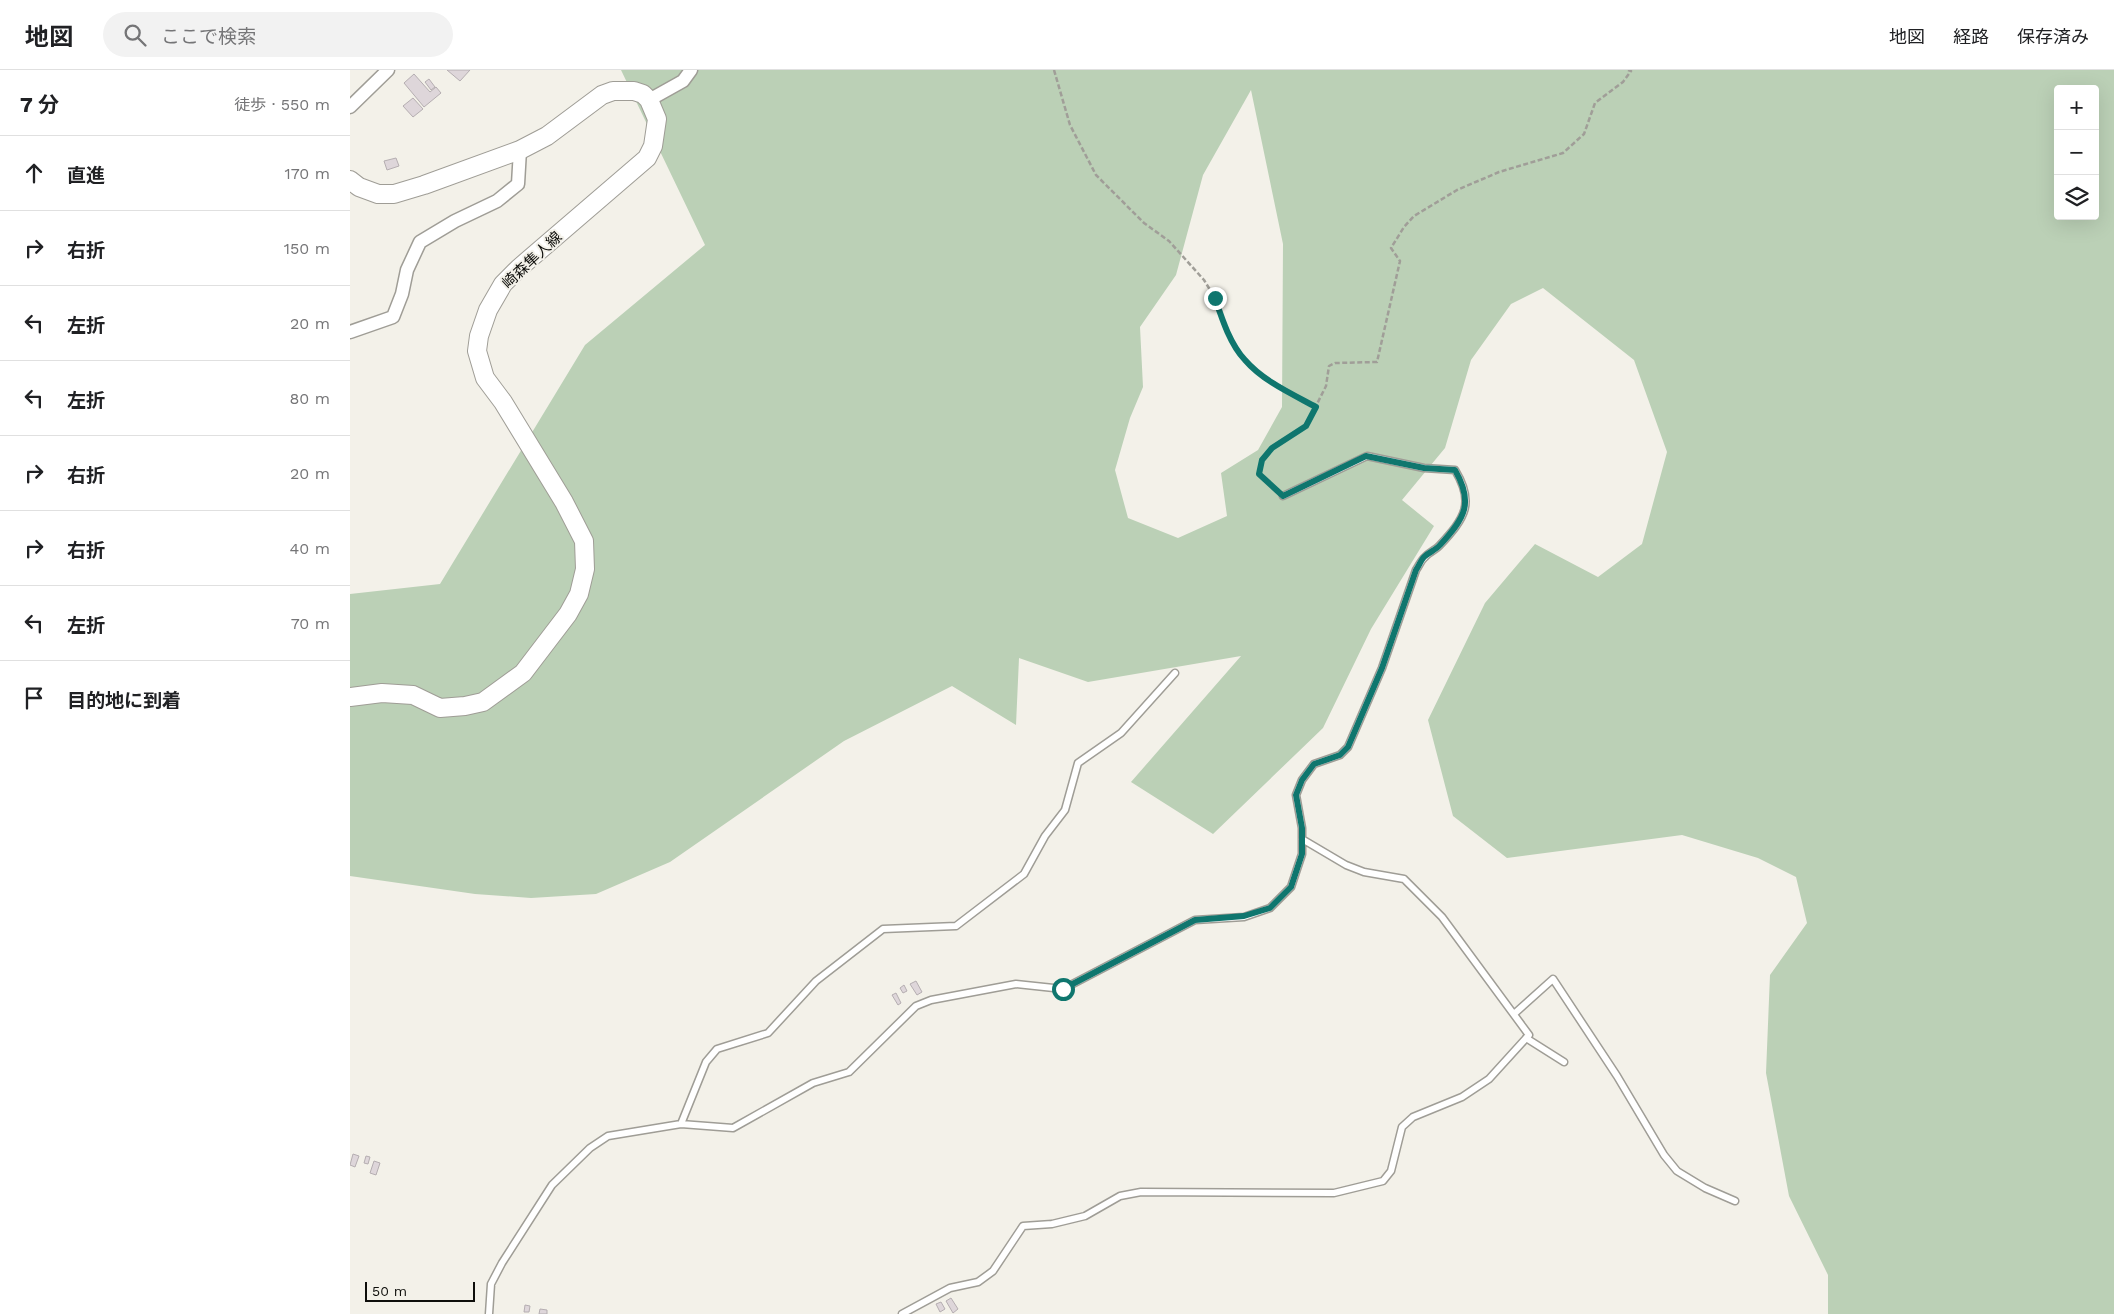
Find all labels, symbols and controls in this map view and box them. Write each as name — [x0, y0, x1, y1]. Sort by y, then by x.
search box — [103, 12, 453, 57]
icon: search — [121, 21, 149, 49]
text: 地図 — [25, 23, 73, 51]
text: ここで検索 — [161, 25, 256, 48]
text: 地図 — [1889, 26, 1925, 47]
text: 経路 — [1953, 26, 1989, 47]
text: 保存済み — [2017, 26, 2089, 47]
map controls — [2054, 85, 2099, 220]
button: + — [2054, 85, 2099, 130]
text: 7 分 — [20, 92, 59, 117]
text: 徒歩 · 550 m — [234, 95, 330, 114]
button: − — [2054, 130, 2099, 175]
icon: ahead — [20, 159, 48, 187]
text: 直進 — [67, 164, 105, 187]
text: 170 m — [284, 164, 330, 183]
button: layers — [2054, 175, 2099, 220]
street label: 崎森隼人線 — [498, 228, 566, 292]
icon: right — [20, 234, 48, 262]
text: 右折 — [67, 239, 105, 262]
text: 150 m — [284, 239, 330, 258]
route end — [1204, 287, 1227, 310]
icon: left — [20, 309, 48, 337]
text: 左折 — [67, 314, 105, 337]
text: 20 m — [290, 314, 330, 333]
icon: left — [20, 384, 48, 412]
text: 左折 — [67, 389, 105, 412]
text: 80 m — [289, 389, 330, 408]
icon: right — [20, 459, 48, 487]
text: 右折 — [67, 464, 105, 487]
text: 20 m — [290, 464, 330, 483]
icon: right — [20, 534, 48, 562]
text: 右折 — [67, 539, 105, 562]
text: 40 m — [290, 539, 330, 558]
icon: left — [20, 609, 48, 637]
text: 左折 — [67, 614, 105, 637]
text: 70 m — [291, 614, 330, 633]
icon: arrive — [20, 684, 48, 712]
text: 目的地に到着 — [67, 689, 181, 712]
route start — [1052, 978, 1075, 1001]
scale bar — [365, 1279, 475, 1302]
text: 50 m — [372, 1283, 407, 1299]

